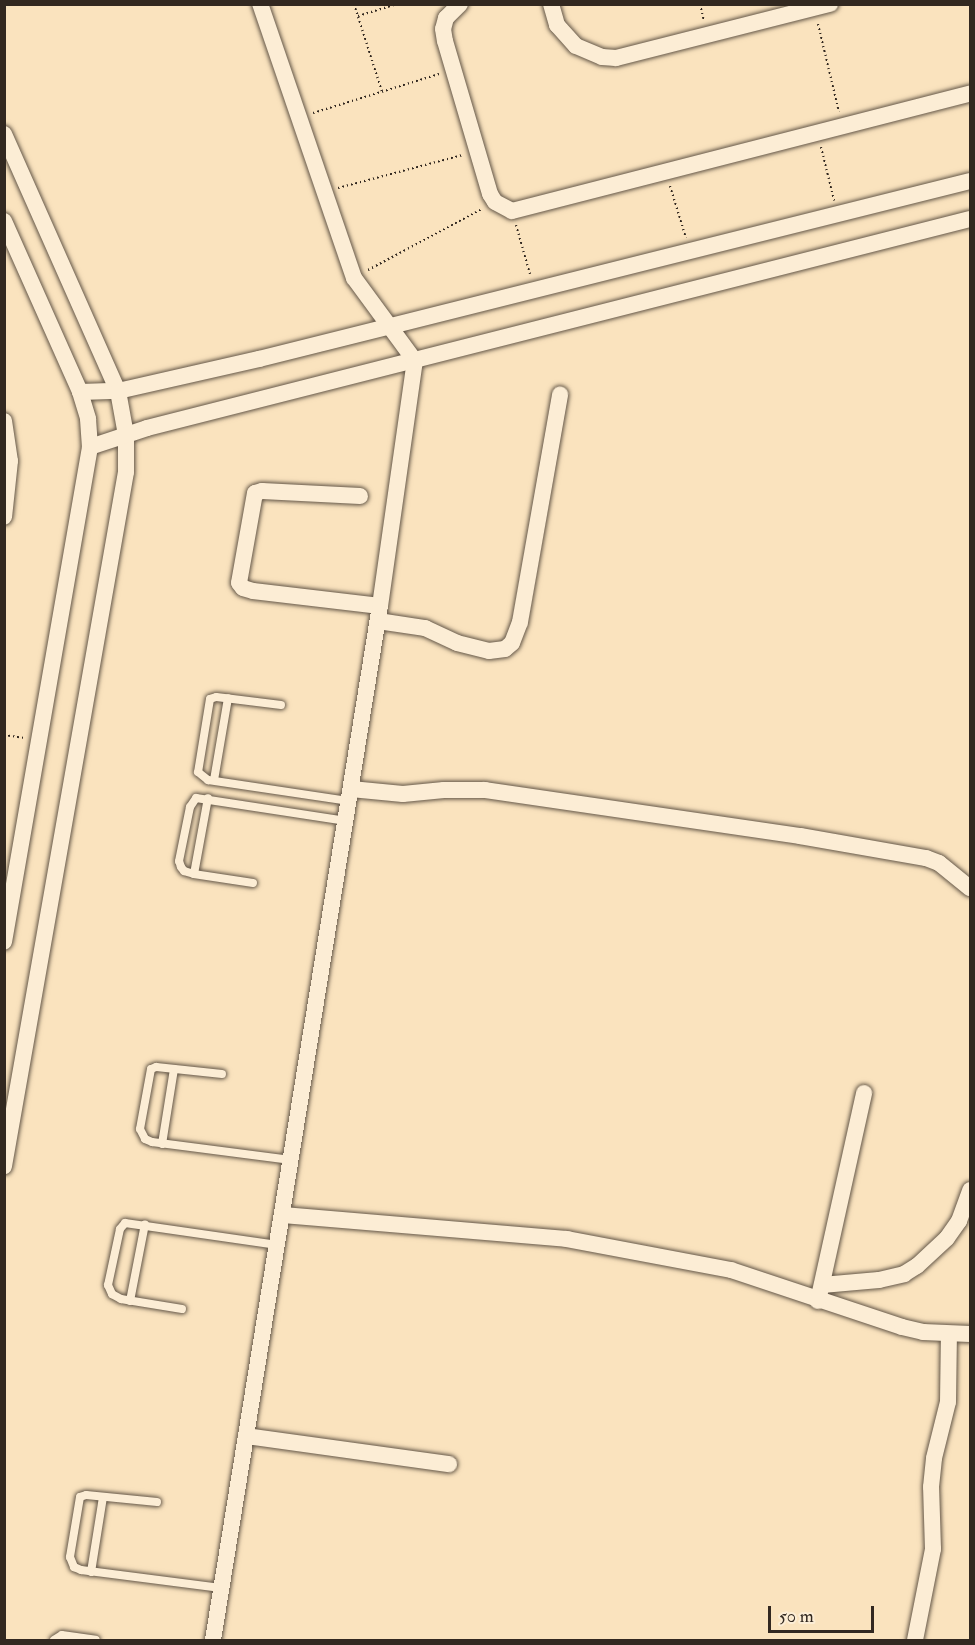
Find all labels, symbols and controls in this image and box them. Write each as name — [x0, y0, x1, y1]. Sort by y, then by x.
scale bar — [771, 1594, 878, 1632]
text: 50 m — [779, 1605, 814, 1628]

